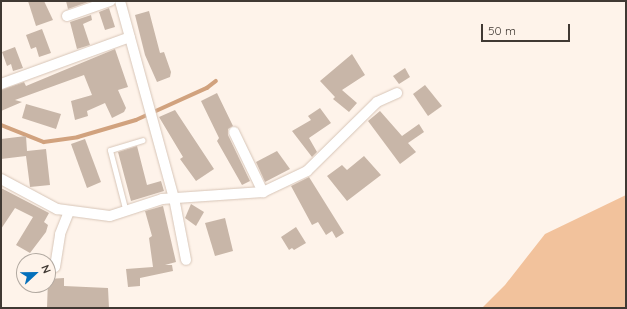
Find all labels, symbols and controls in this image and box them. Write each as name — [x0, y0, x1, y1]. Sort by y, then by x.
scale bar — [483, 16, 572, 42]
text: 50 m — [488, 23, 516, 38]
north arrow — [16, 253, 56, 293]
text: N — [38, 263, 54, 275]

